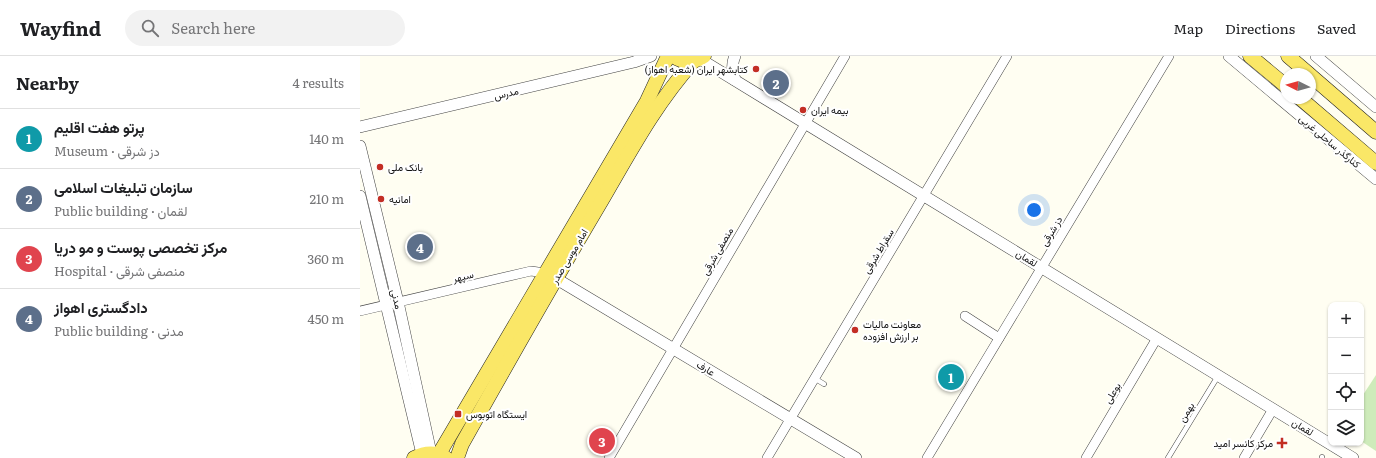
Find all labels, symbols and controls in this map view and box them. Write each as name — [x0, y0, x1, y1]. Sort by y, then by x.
search box — [125, 10, 405, 46]
text: Wayfind — [20, 14, 101, 42]
text: Search here — [171, 16, 255, 39]
icon: search — [139, 17, 161, 39]
text: Map — [1173, 18, 1203, 38]
text: Directions — [1225, 18, 1295, 38]
text: Saved — [1317, 18, 1356, 38]
place label: کتابشهر ایران (شعبه اهواز) — [644, 61, 749, 76]
marker: کتابشهر ایران (شعبه اهواز) — [751, 64, 761, 74]
pin: 2 — [763, 68, 789, 98]
north arrow — [1280, 68, 1316, 104]
text: Nearby — [16, 70, 79, 95]
text: 4 results — [293, 73, 344, 92]
street label: مدرس — [492, 82, 520, 103]
place label: بیمه ایران — [811, 102, 849, 117]
marker: بیمه ایران — [798, 105, 808, 115]
street label: کنارگذر ساحلی غربی — [1296, 110, 1365, 171]
text: پرتو هفت اقلیم — [54, 115, 145, 138]
text: 1 — [26, 129, 32, 148]
text: 140 m — [309, 129, 344, 148]
text: Museum · دز شرقی — [54, 141, 160, 160]
place label: بانک ملی — [388, 159, 423, 174]
marker: بانک ملی — [375, 162, 385, 172]
text: سازمان تبلیغات اسلامی — [54, 175, 193, 198]
text: 2 — [26, 189, 32, 208]
text: 210 m — [309, 189, 344, 208]
place label: امانیه — [389, 191, 411, 206]
marker: امانیه — [376, 194, 386, 204]
your location — [1024, 200, 1044, 220]
text: Public building · لقمان — [54, 201, 187, 220]
street label: دز شرقی — [1036, 213, 1065, 248]
street label: منصفی شرقی — [697, 224, 736, 277]
street label: سقراط شرقی — [858, 225, 897, 276]
street label: امام موسی صدر — [546, 226, 591, 287]
pin: 4 — [407, 232, 433, 262]
text: مرکز تخصصی پوست و مو دریا — [54, 235, 227, 258]
street label: لقمان — [1014, 245, 1041, 270]
text: 3 — [25, 249, 33, 268]
text: 360 m — [307, 249, 344, 268]
text: Hospital · منصفی شرقی — [54, 261, 185, 280]
street label: سپهر — [450, 266, 475, 286]
street label: مدنی — [388, 287, 407, 310]
text: دادگستری اهواز — [54, 295, 148, 318]
map controls — [1328, 302, 1364, 446]
button: + — [1328, 302, 1364, 338]
text: 4 — [25, 309, 33, 328]
text: 450 m — [308, 309, 344, 328]
place label: معاونت مالیات بر ارزش افزوده — [863, 316, 921, 343]
text: Public building · مدنی — [54, 321, 184, 340]
marker: معاونت مالیات بر ارزش افزوده — [850, 325, 860, 335]
button: − — [1328, 338, 1364, 374]
street label: عارف — [694, 356, 718, 379]
pin: 1 — [938, 362, 964, 392]
button: locate — [1328, 374, 1364, 410]
street label: بوعلی — [1099, 379, 1124, 406]
street label: بهمن — [1174, 399, 1197, 425]
place label: ایستگاه اتوبوس — [466, 406, 527, 421]
marker: ایستگاه اتوبوس — [453, 409, 463, 419]
button: layers — [1328, 410, 1364, 446]
street label: لقمان — [1290, 414, 1317, 439]
pin: 3 — [589, 426, 615, 456]
place label: مرکز کانسر امید — [1214, 435, 1273, 450]
marker: مرکز کانسر امید — [1276, 437, 1288, 449]

